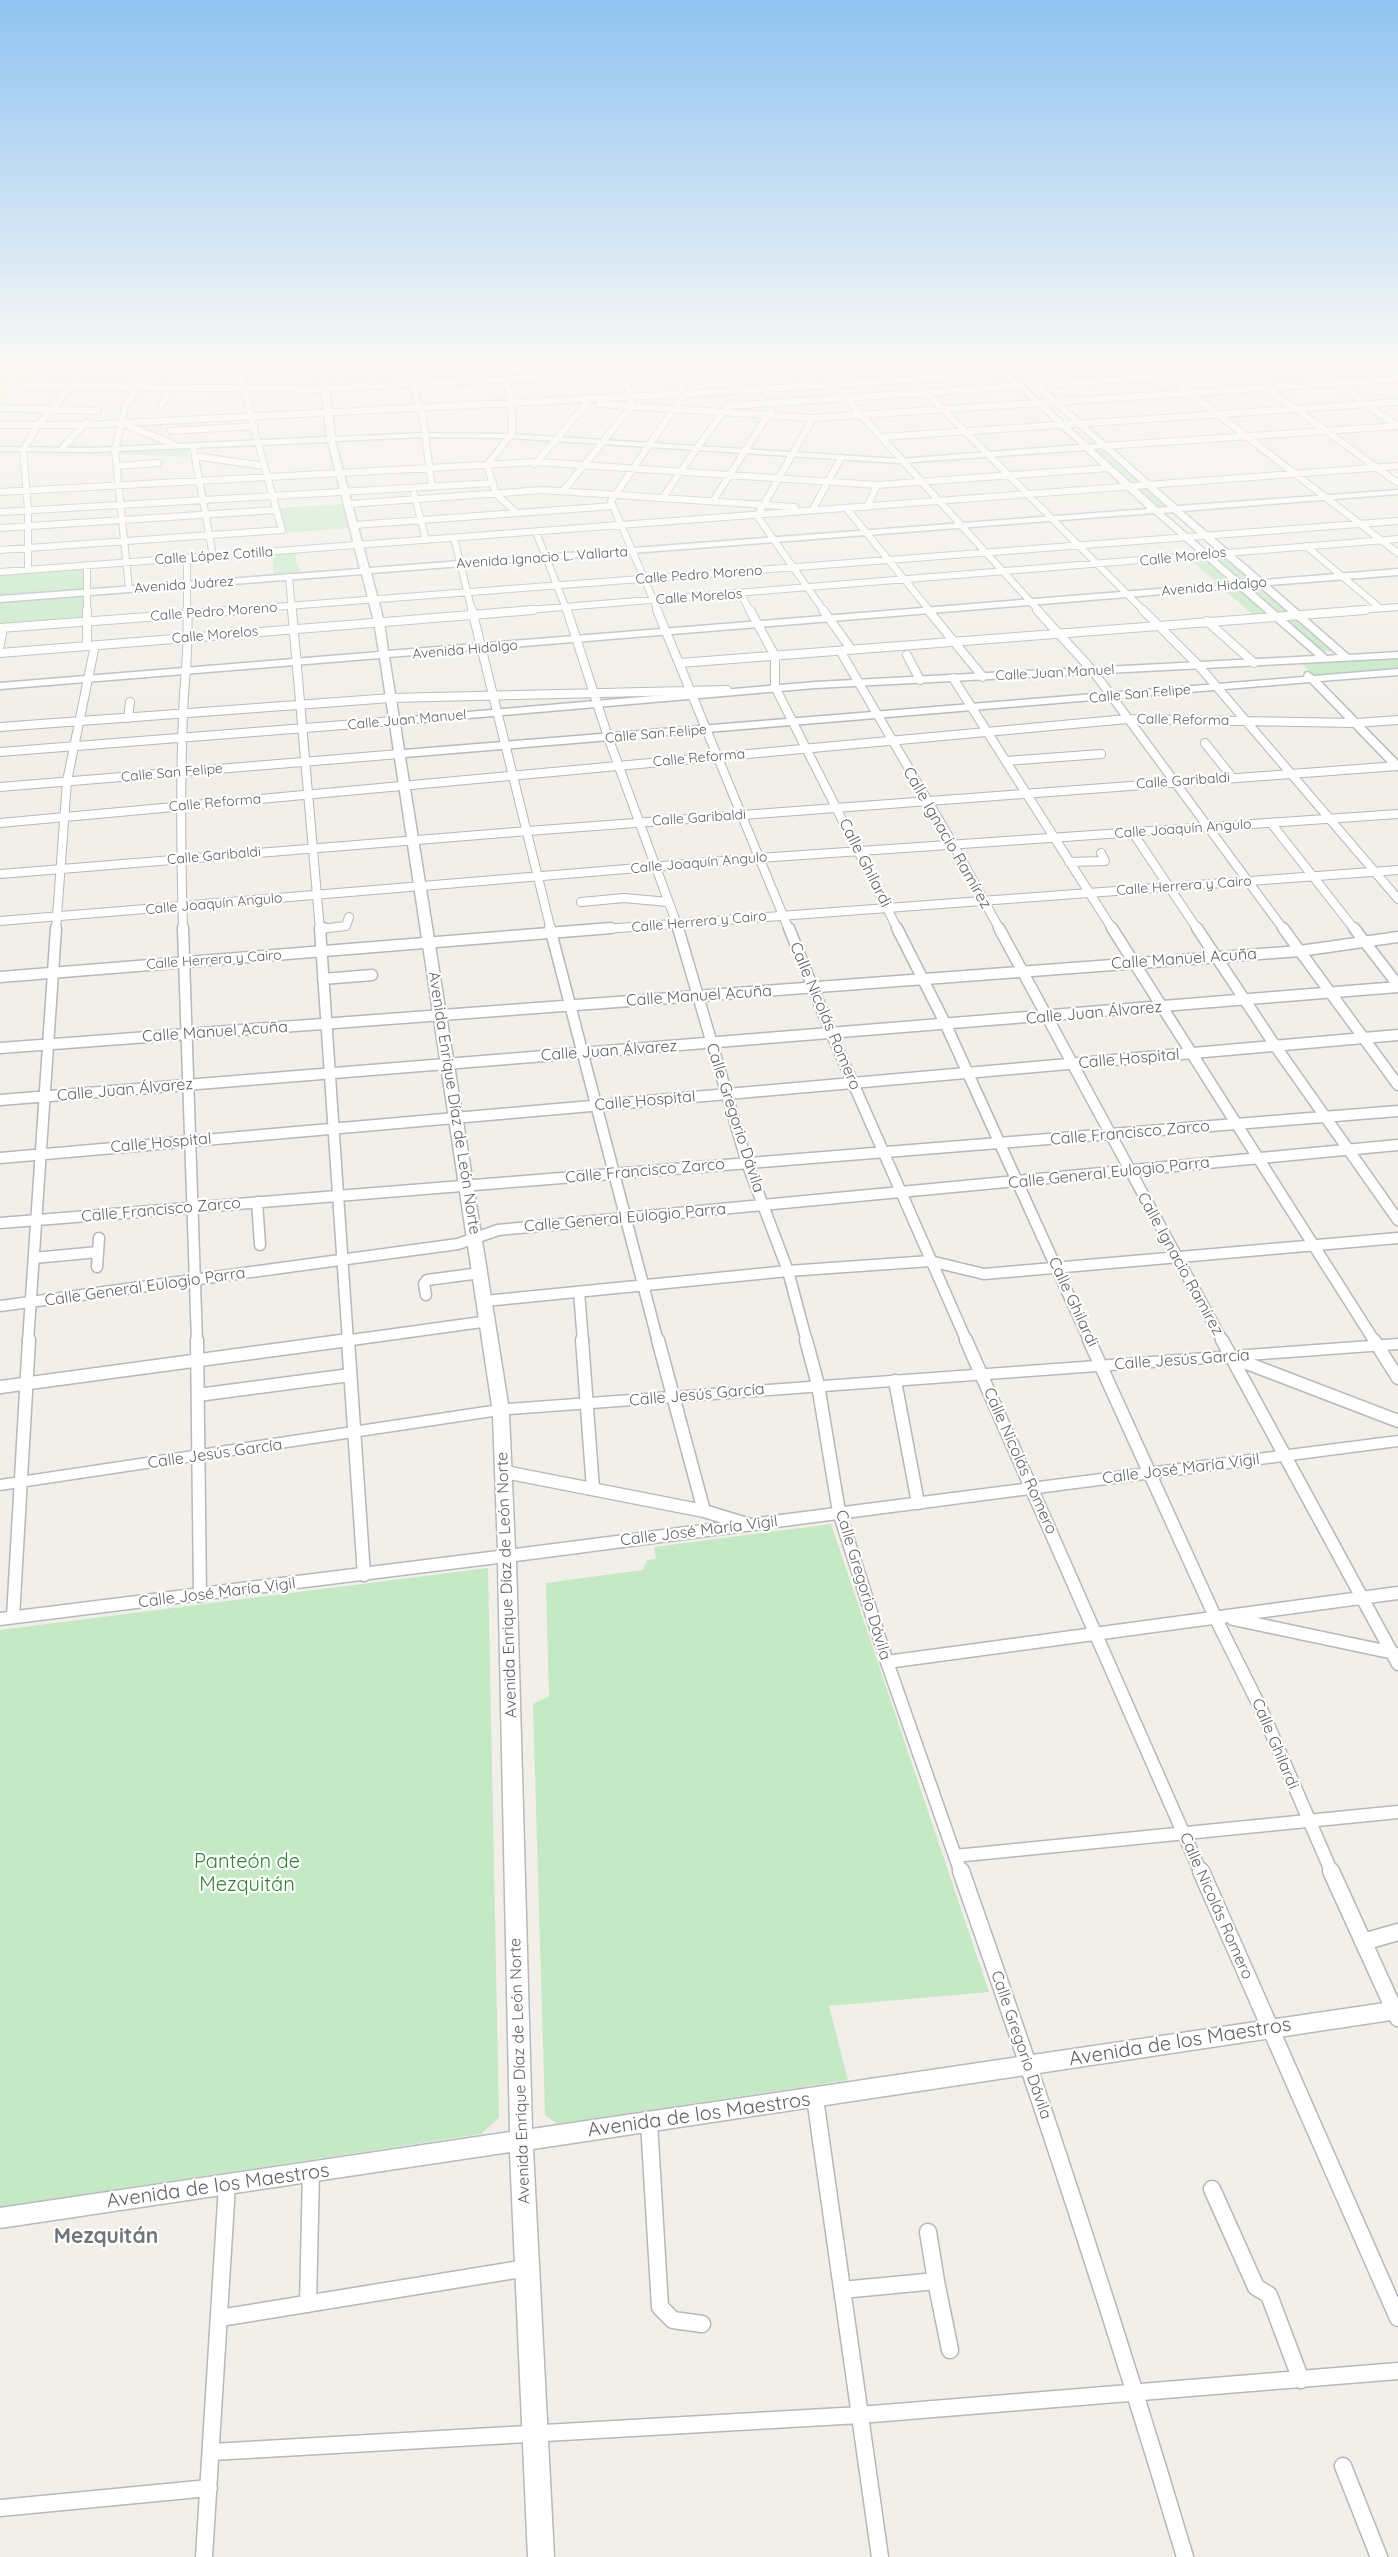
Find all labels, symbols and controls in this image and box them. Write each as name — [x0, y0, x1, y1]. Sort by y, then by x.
street label: Calle López Cotilla — [154, 543, 274, 569]
street label: Avenida Ignacio L. Vallarta — [456, 544, 628, 572]
street label: Calle Morelos — [1139, 544, 1227, 570]
street label: Calle Pedro Moreno — [635, 562, 763, 588]
street label: Avenida Juárez — [134, 573, 234, 597]
street label: Avenida Hidalgo — [1161, 574, 1267, 600]
street label: Calle Morelos — [655, 586, 743, 608]
street label: Calle Pedro Moreno — [150, 599, 278, 625]
street label: Calle Morelos — [171, 623, 259, 647]
street label: Avenida Hidalgo — [412, 637, 518, 663]
street label: Calle Juan Manuel — [995, 661, 1115, 685]
street label: Calle San Felipe — [1088, 681, 1192, 707]
street label: Calle Juan Manuel — [347, 706, 467, 734]
street label: Calle Reforma — [1137, 711, 1229, 729]
street label: Calle San Felipe — [604, 721, 708, 747]
street label: Calle Reforma — [652, 746, 746, 770]
street label: Calle San Felipe — [120, 760, 224, 786]
street label: Calle Ignacio Ramírez — [899, 764, 995, 912]
street label: Calle Garibaldi — [1136, 769, 1230, 793]
street label: Calle Reforma — [168, 791, 262, 815]
street label: Calle Garibaldi — [652, 806, 746, 830]
street label: Calle Ghilardi — [834, 816, 896, 910]
street label: Calle Joaquín Angulo — [1114, 816, 1252, 842]
street label: Calle Garibaldi — [166, 844, 262, 868]
street label: Calle Joaquín Angulo — [630, 849, 768, 877]
street label: Calle Herrera y Cairo — [1116, 873, 1252, 899]
street label: Calle Joaquín Angulo — [145, 890, 283, 918]
street label: Calle Herrera y Cairo — [631, 908, 767, 936]
street label: Calle Nicolás Romero — [785, 939, 865, 1093]
street label: Calle Manuel Acuña — [1111, 944, 1257, 974]
street label: Calle Herrera y Cairo — [146, 947, 282, 973]
street label: Avenida Enrique Díaz de León Norte — [424, 970, 484, 1236]
street label: Calle Manuel Acuña — [626, 981, 772, 1011]
street label: Calle Juan Álvarez — [1025, 997, 1163, 1029]
street label: Calle Manuel Acuña — [142, 1017, 288, 1047]
street label: Calle Juan Álvarez — [540, 1037, 678, 1065]
street label: Calle Gregorio Dávila — [702, 1041, 768, 1195]
street label: Calle Hospital — [1078, 1045, 1180, 1073]
street label: Calle Juan Álvarez — [56, 1074, 194, 1106]
street label: Calle Hospital — [594, 1087, 696, 1115]
street label: Calle Francisco Zarco — [1050, 1116, 1210, 1150]
street label: Calle Hospital — [110, 1129, 212, 1157]
street label: Calle General Eulogio Parra — [1007, 1153, 1211, 1193]
street label: Calle Francisco Zarco — [565, 1154, 725, 1188]
street label: Calle Ignacio Ramírez — [1133, 1189, 1227, 1339]
street label: Calle Francisco Zarco — [81, 1193, 241, 1227]
street label: Calle General Eulogio Parra — [523, 1200, 727, 1236]
street label: Calle Ghilardi — [1044, 1254, 1102, 1350]
street label: Calle General Eulogio Parra — [43, 1263, 247, 1311]
street label: Calle Jesús García — [1114, 1346, 1250, 1374]
street label: Calle Jesús García — [629, 1380, 765, 1410]
street label: Calle Nicolás Romero — [979, 1385, 1061, 1537]
street label: Calle Jesús García — [146, 1435, 284, 1473]
street label: Calle José María Vigil — [1101, 1450, 1261, 1488]
street label: Avenida Enrique Díaz de León Norte — [493, 1452, 521, 1718]
street label: Calle Gregorio Dávila — [831, 1508, 895, 1662]
street label: Calle José María Vigil — [619, 1512, 779, 1550]
street label: Calle José María Vigil — [137, 1574, 297, 1612]
street label: Calle Ghilardi — [1247, 1696, 1303, 1792]
street label: Calle Nicolás Romero — [1175, 1830, 1257, 1982]
park label: Panteón de Mezquitán — [194, 1850, 300, 1897]
street label: Avenida Enrique Díaz de León Norte — [506, 1938, 534, 2204]
street label: Calle Gregorio Dávila — [987, 1968, 1055, 2122]
street label: Avenida de los Maestros — [1067, 2013, 1293, 2071]
street label: Avenida de los Maestros — [586, 2087, 812, 2143]
street label: Avenida de los Maestros — [105, 2158, 331, 2214]
district label: Mezquitán — [54, 2224, 158, 2250]

